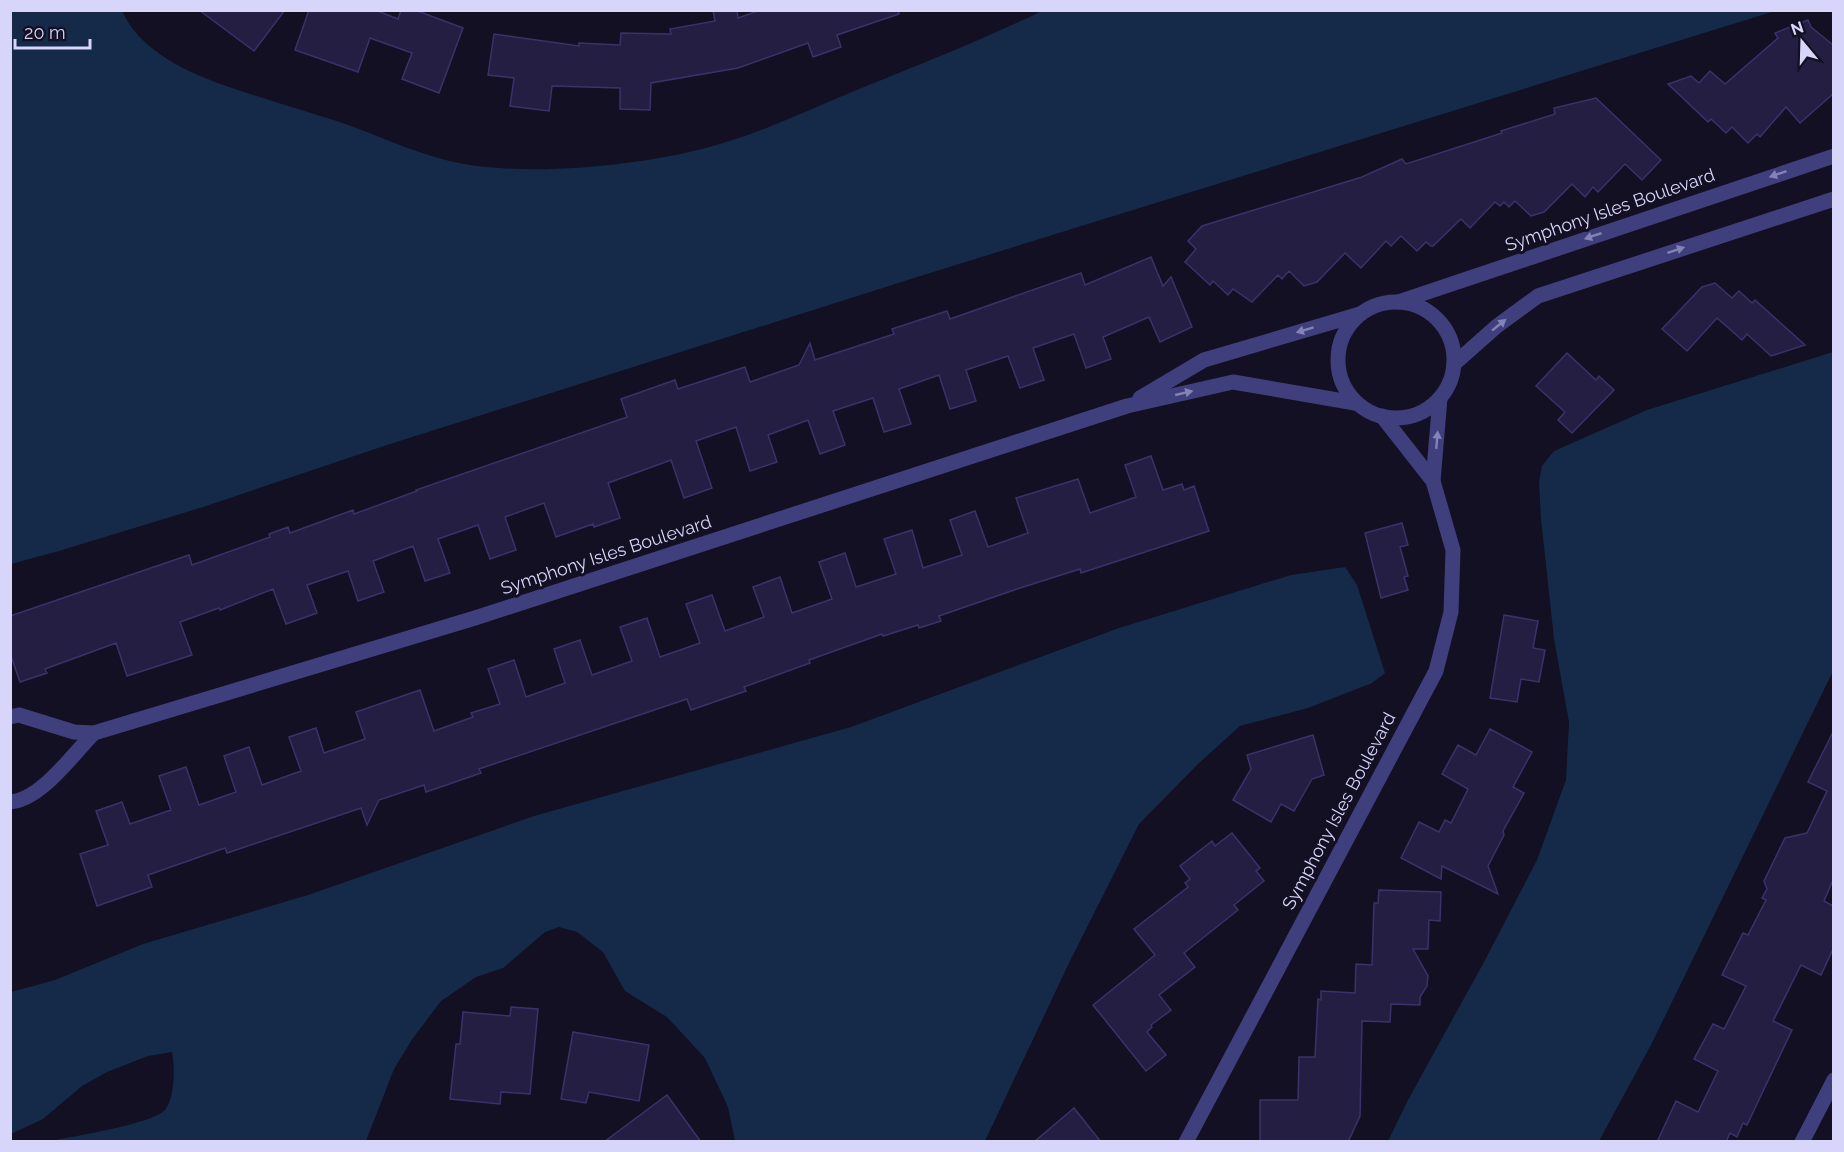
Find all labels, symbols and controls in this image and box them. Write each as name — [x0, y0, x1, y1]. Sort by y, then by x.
scale bar — [15, 12, 90, 50]
north arrow — [1772, 12, 1832, 72]
text: N — [1788, 17, 1806, 39]
text: 20 m — [24, 22, 66, 43]
street label: Symphony Isles Boulevard — [1502, 164, 1717, 255]
one-way arrow — [1769, 170, 1787, 179]
one-way arrow — [1584, 232, 1602, 242]
one-way arrow — [1667, 245, 1685, 255]
one-way arrow — [1491, 320, 1506, 332]
one-way arrow — [1296, 326, 1314, 335]
one-way arrow — [1175, 388, 1194, 397]
one-way arrow — [1432, 430, 1442, 449]
street label: Symphony Isles Boulevard — [498, 511, 714, 599]
street label: Symphony Isles Boulevard — [1278, 709, 1400, 913]

